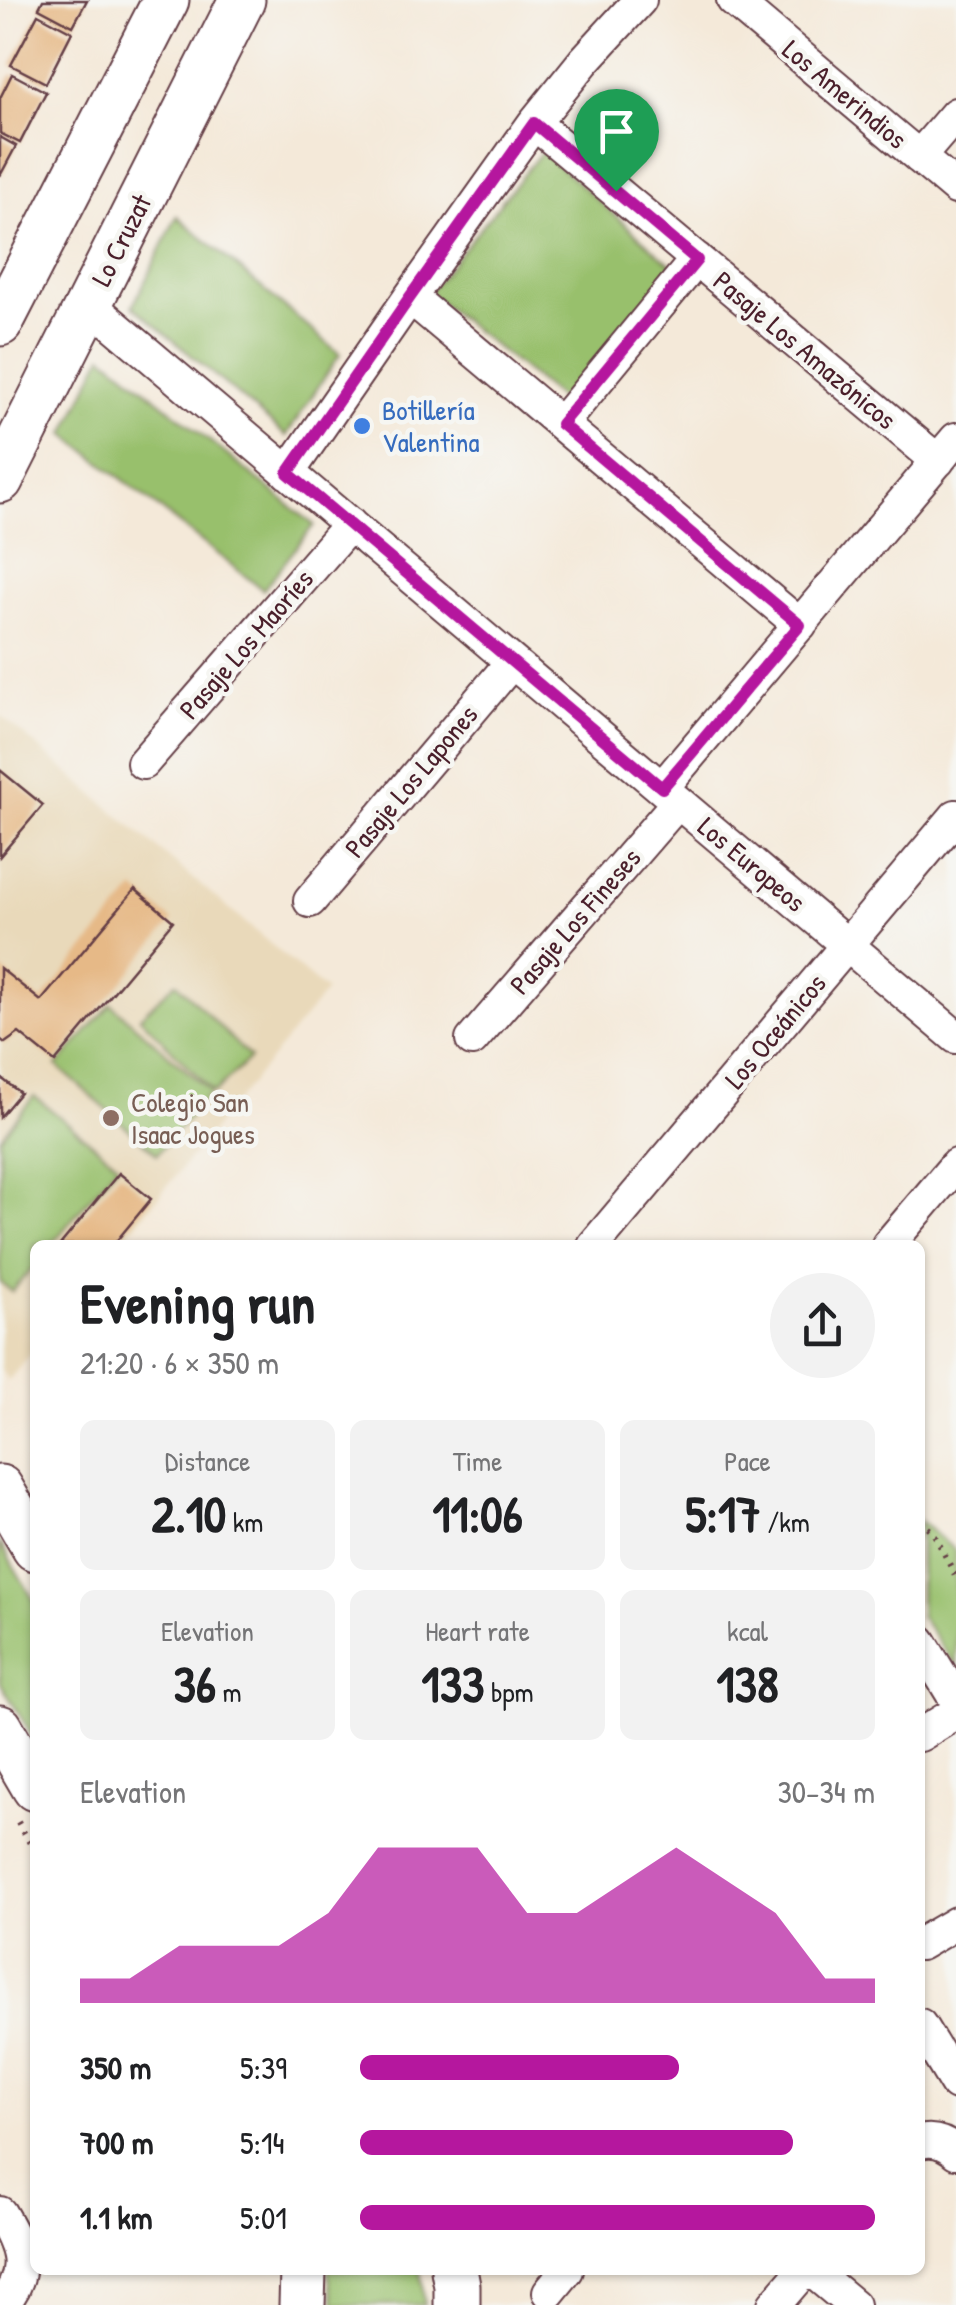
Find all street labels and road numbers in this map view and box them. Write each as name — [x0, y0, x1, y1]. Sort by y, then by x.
street label: Los Amerindios — [775, 31, 915, 157]
street label: Lo Cruzat — [82, 187, 160, 292]
street label: Pasaje Los Amazónicos — [705, 262, 905, 438]
street label: Pasaje Los Maoríes — [170, 561, 322, 727]
street label: Pasaje Los Lapones — [336, 697, 486, 865]
street label: Los Europeos — [690, 808, 814, 920]
street label: Pasaje Los Fineses — [501, 840, 649, 1002]
street label: Los Oceánicos — [716, 965, 834, 1097]

